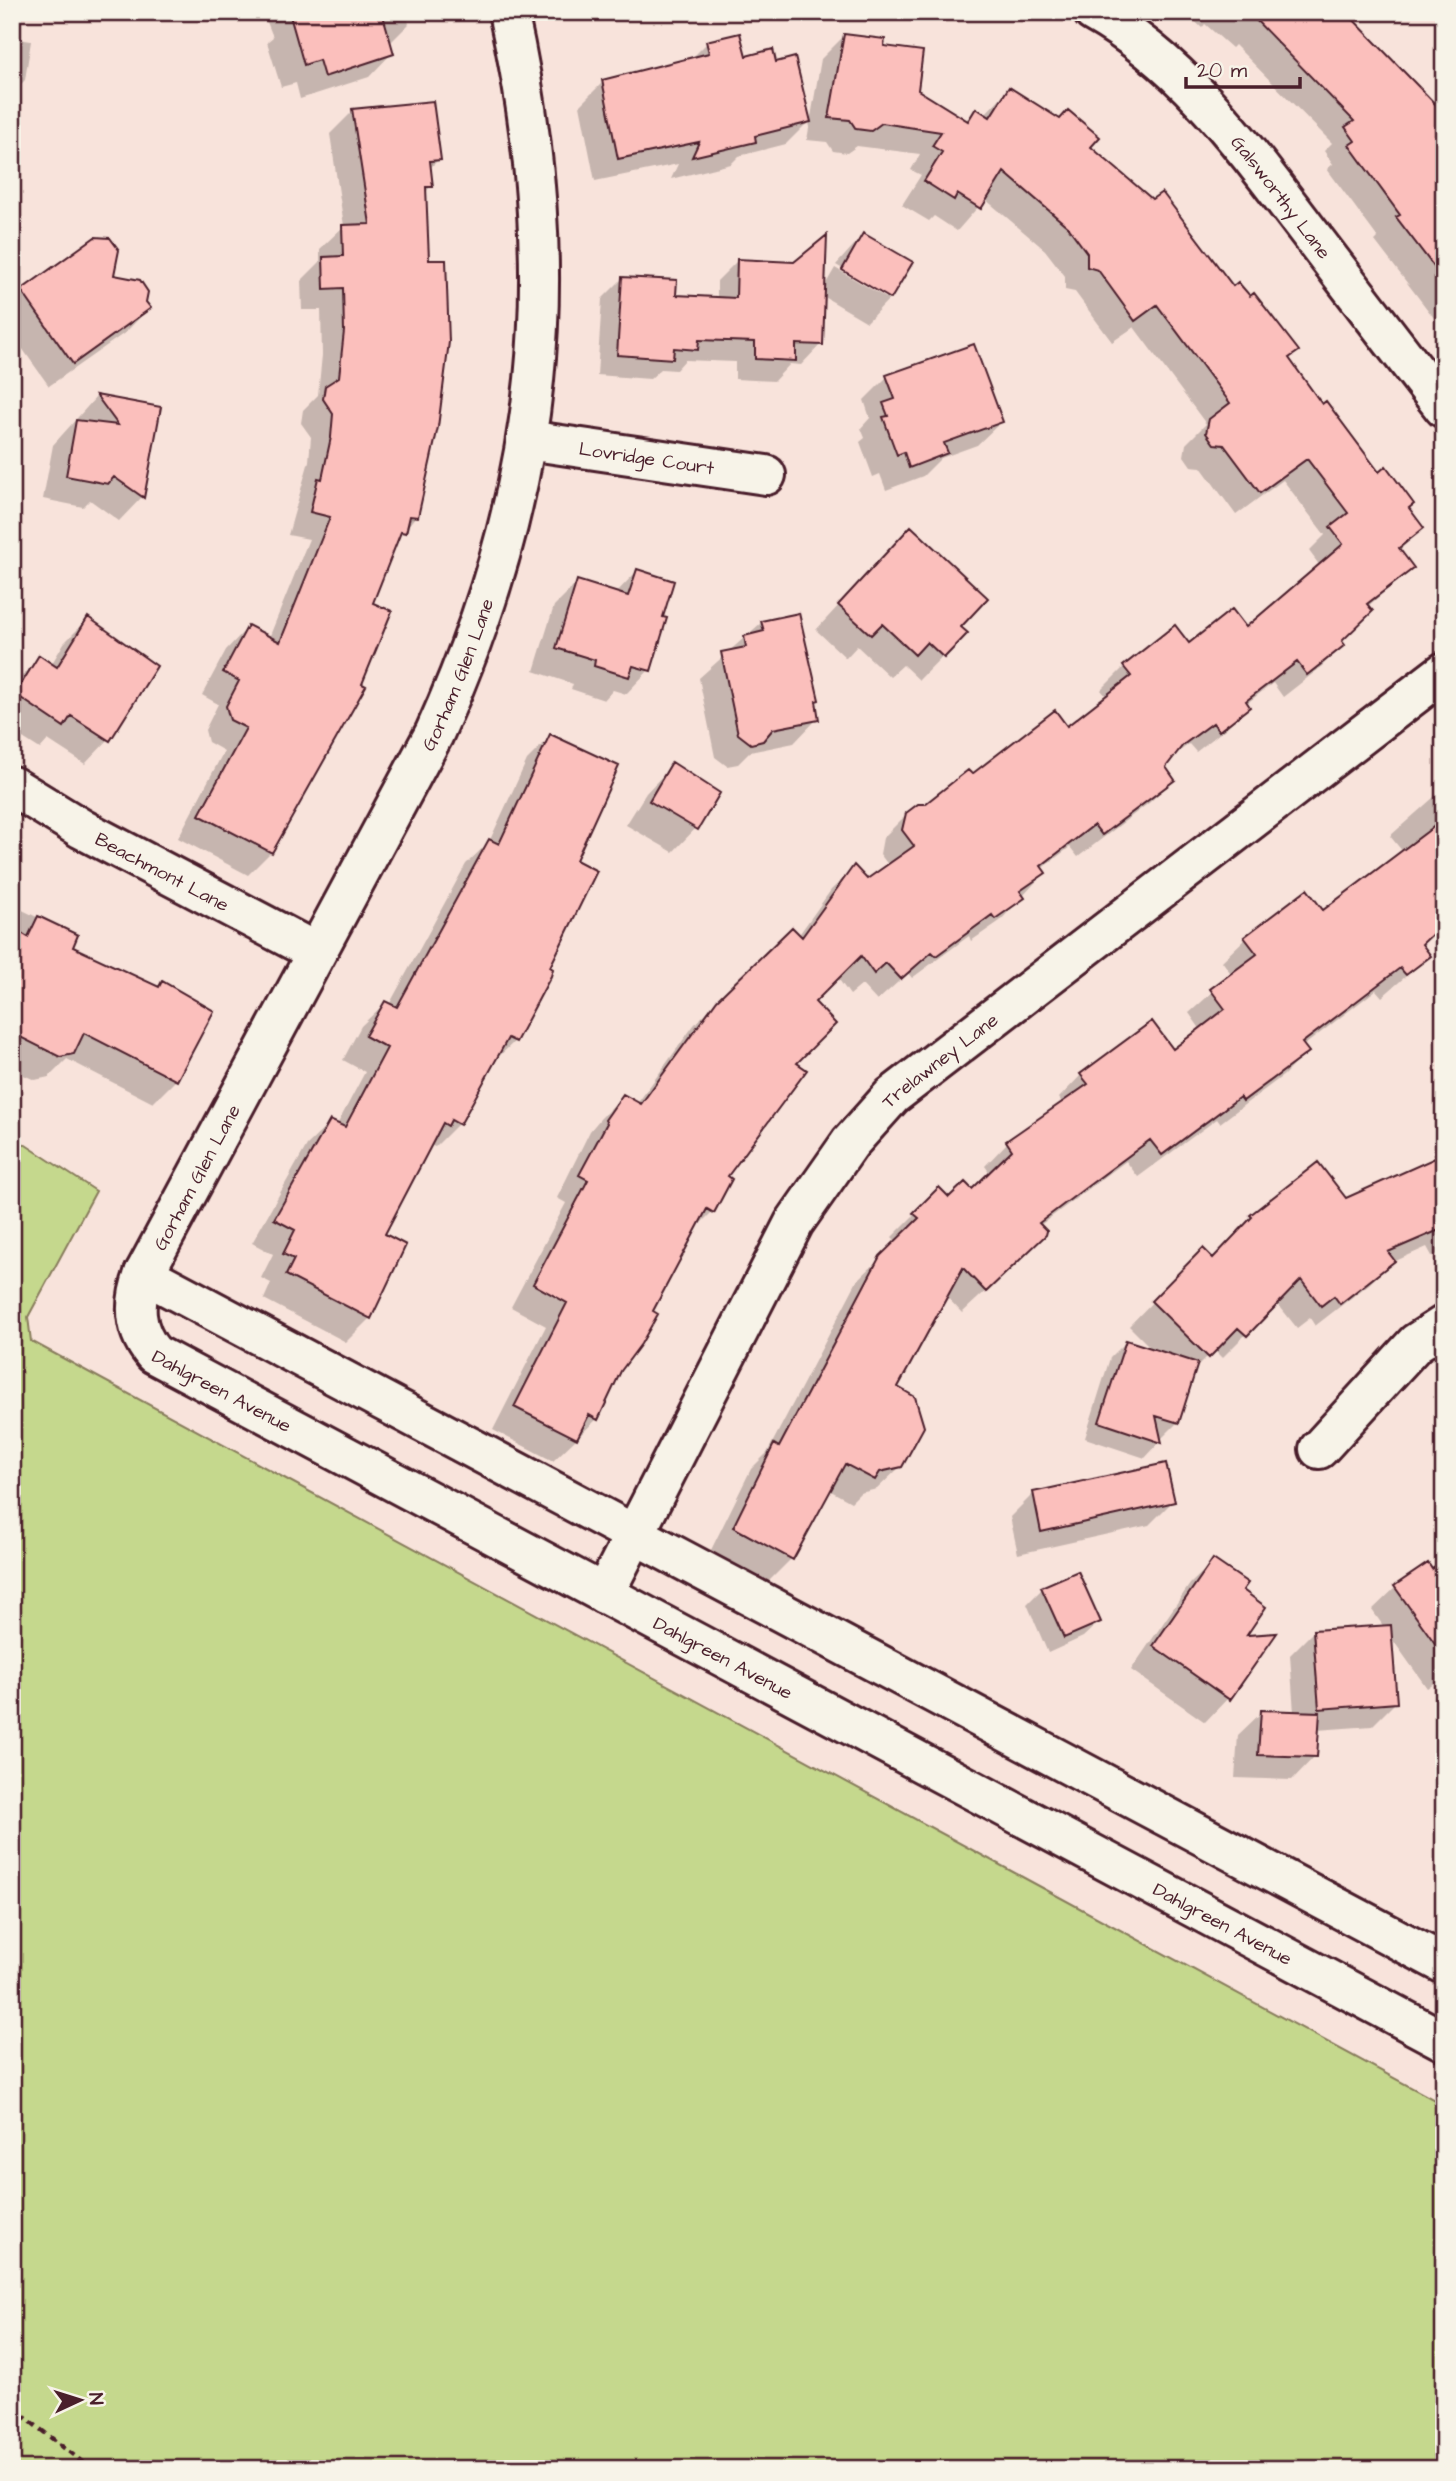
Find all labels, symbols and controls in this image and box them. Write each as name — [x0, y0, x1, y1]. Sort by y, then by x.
scale bar — [1186, 46, 1300, 90]
text: 20 m — [1197, 56, 1248, 85]
street label: Galsworthy Lane — [1224, 130, 1337, 265]
street label: Lovridge Court — [577, 436, 716, 482]
street label: Gorham Glen Lane — [415, 595, 501, 756]
street label: Beachmont Lane — [90, 826, 233, 919]
street label: Trelawney Lane — [876, 1007, 1004, 1114]
street label: Gorham Glen Lane — [147, 1100, 248, 1256]
street label: Dahlgreen Avenue — [147, 1343, 296, 1440]
street label: Dahlgreen Avenue — [648, 1610, 797, 1707]
street label: Dahlgreen Avenue — [1148, 1876, 1297, 1973]
north arrow — [46, 2366, 116, 2436]
text: N — [82, 2392, 109, 2406]

